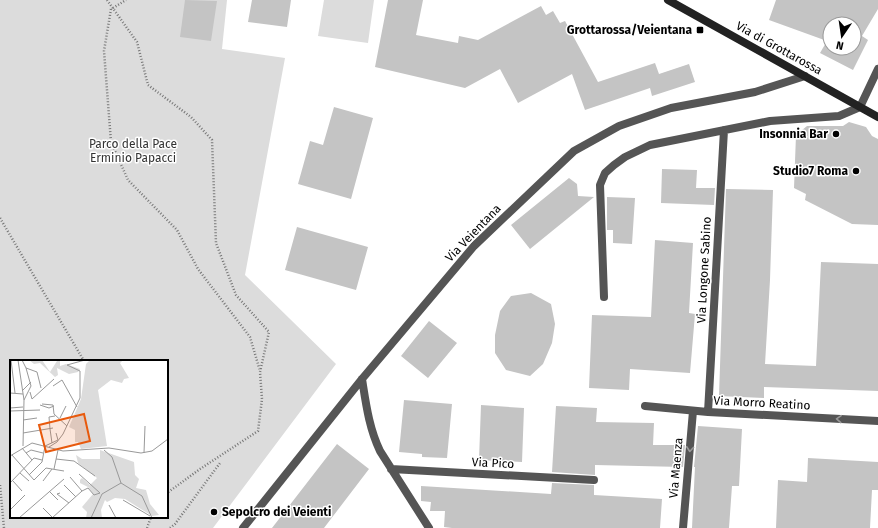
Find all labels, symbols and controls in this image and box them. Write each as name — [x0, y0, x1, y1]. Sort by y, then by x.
north arrow — [822, 16, 862, 56]
street label: Via di Grottarossa — [734, 19, 824, 77]
place label: Grottarossa/Veientana — [567, 23, 692, 37]
marker: Grottarossa/Veientana — [695, 25, 705, 35]
text: N — [835, 38, 845, 52]
place label: Insonnia Bar — [759, 127, 828, 141]
marker: Insonnia Bar — [831, 129, 841, 139]
park label: Parco della Pace Erminio Papacci — [89, 137, 177, 165]
place label: Studio7 Roma — [773, 164, 848, 178]
marker: Studio7 Roma — [851, 166, 861, 176]
street label: Via Veientana — [442, 202, 504, 264]
street label: Via Longone Sabino — [694, 216, 714, 324]
inset map — [10, 360, 168, 518]
street label: Via Morro Reatino — [713, 393, 811, 413]
one-way arrow — [836, 415, 842, 423]
street label: Via Maenza — [666, 437, 686, 499]
one-way arrow — [685, 446, 694, 452]
street label: Via Pico — [471, 455, 515, 471]
place label: Sepolcro dei Veienti — [222, 505, 331, 519]
marker: Sepolcro dei Veienti — [209, 507, 219, 517]

